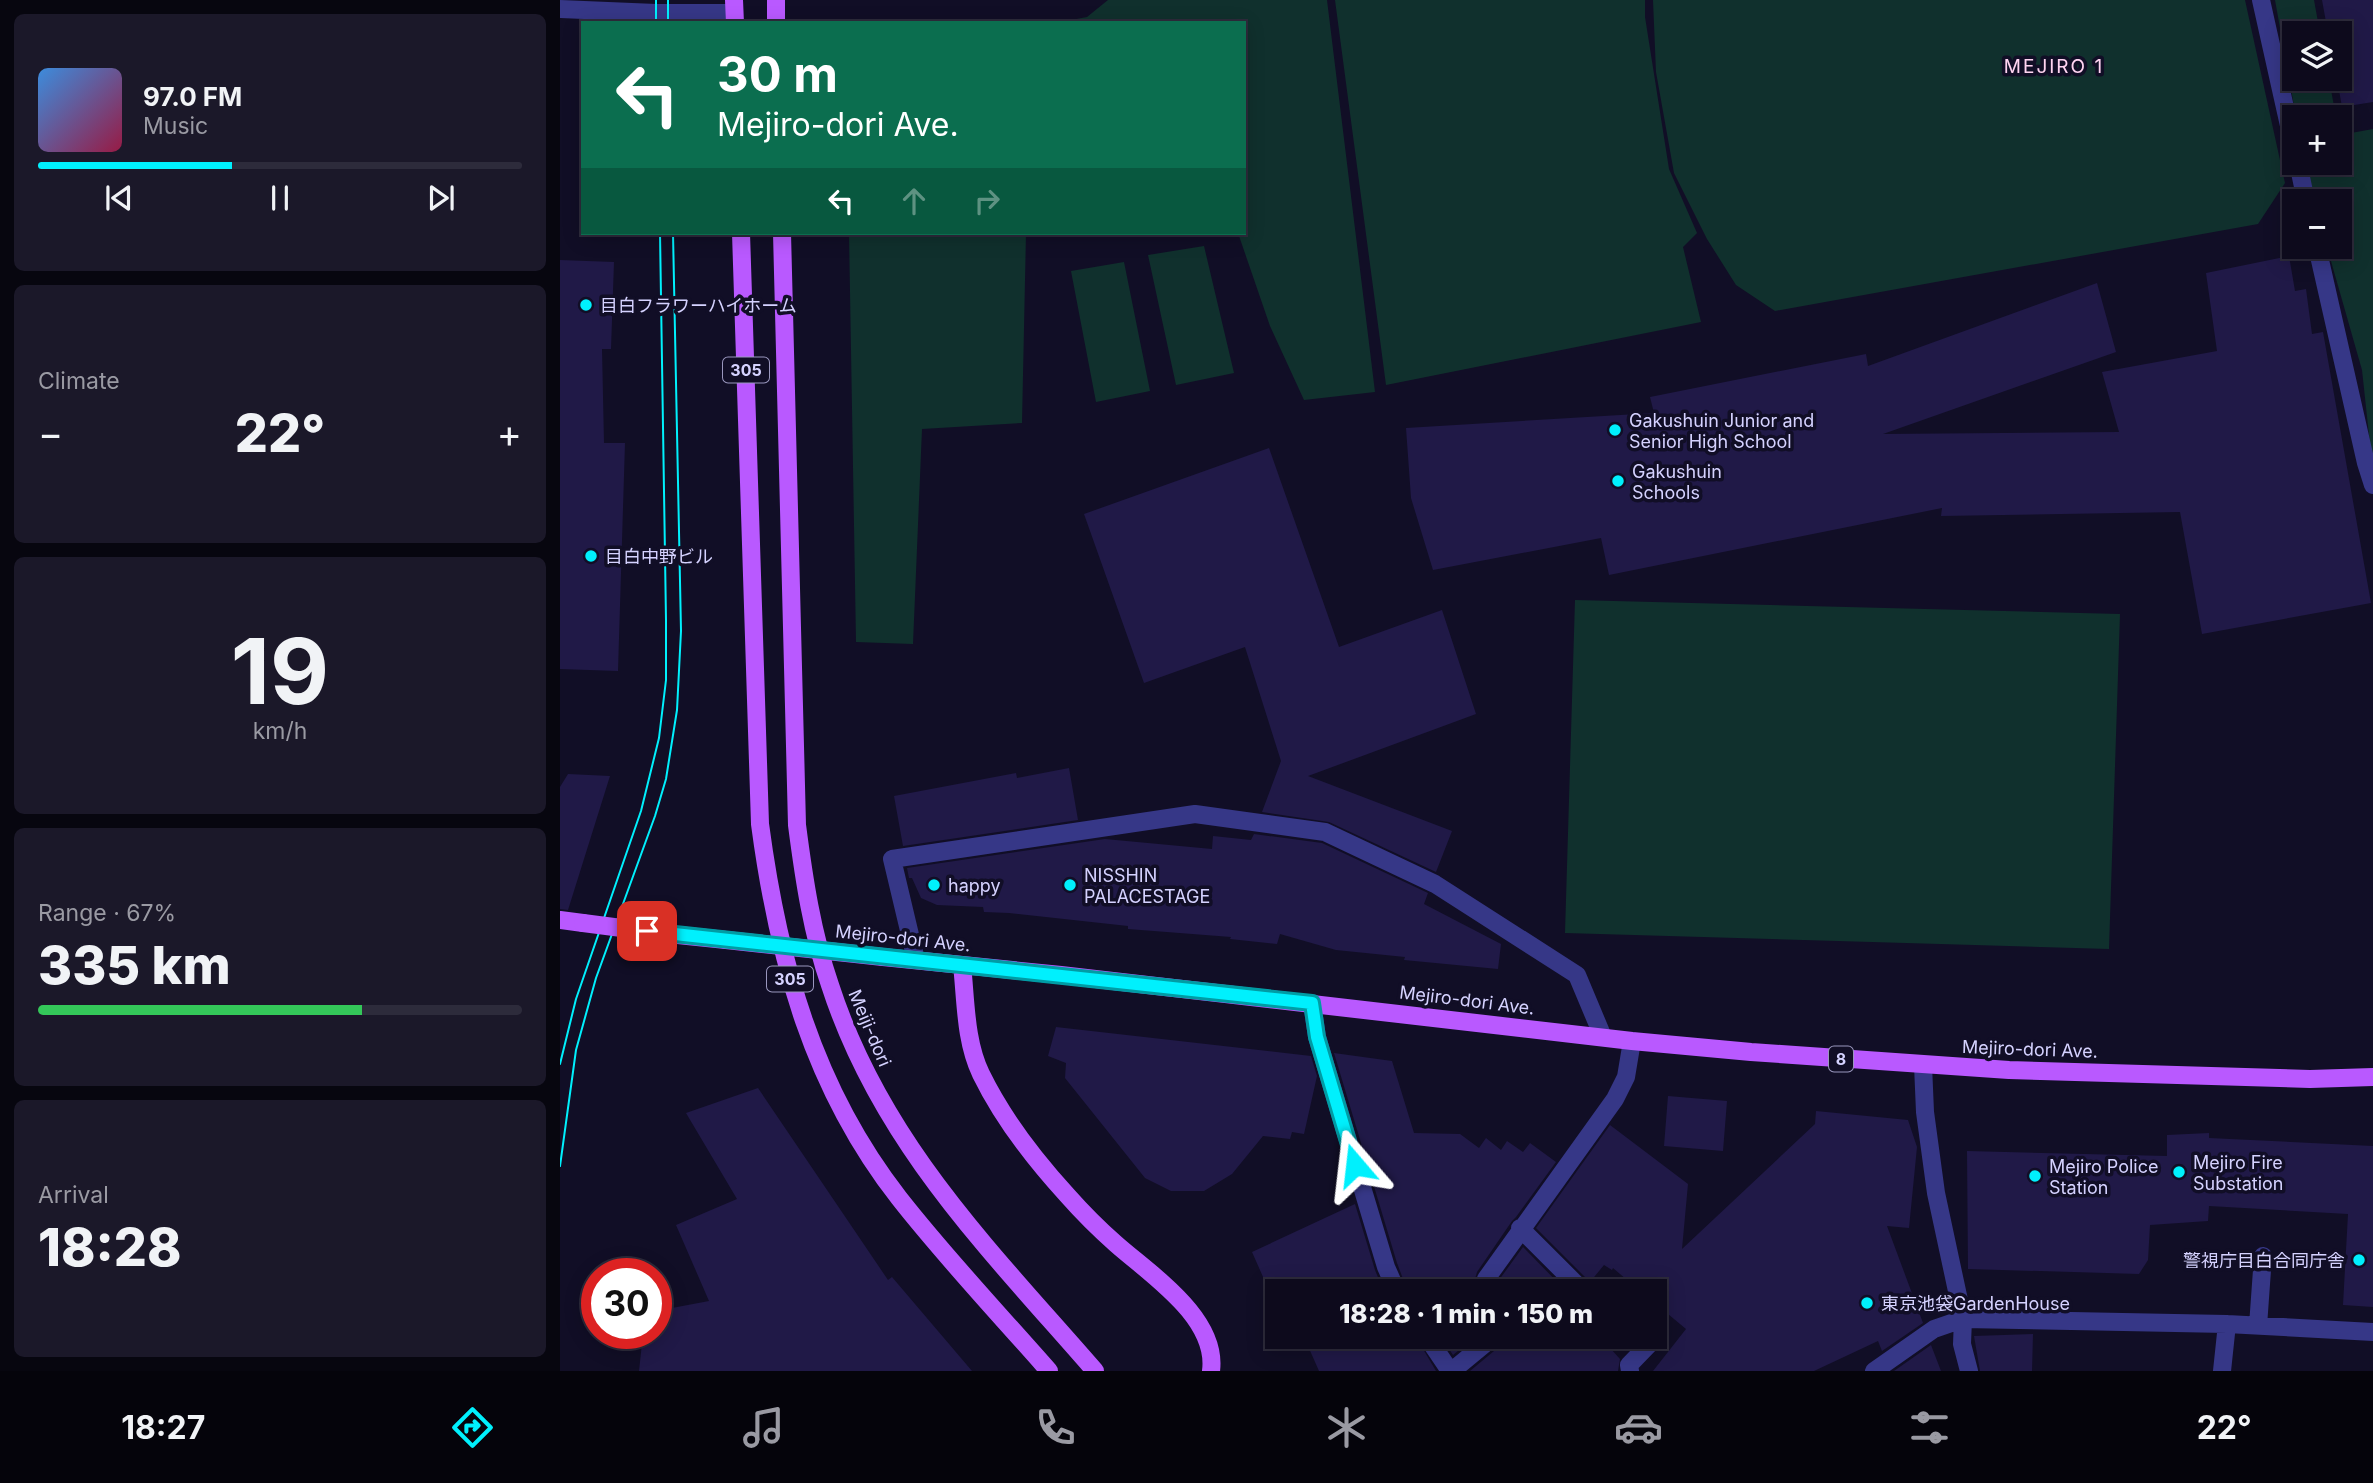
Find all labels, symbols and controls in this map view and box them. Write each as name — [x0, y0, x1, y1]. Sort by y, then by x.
map controls — [2282, 21, 2352, 259]
button: layers — [2282, 21, 2352, 91]
text: 30 m — [717, 45, 838, 104]
icon: left — [602, 49, 693, 140]
district label: MEJIRO 1 — [2004, 55, 2104, 78]
text: 97.0 FM — [143, 81, 242, 112]
text: Mejiro-dori Ave. — [717, 105, 959, 144]
button: + — [2282, 105, 2352, 175]
text: Music — [143, 112, 208, 140]
icon: previous — [100, 179, 138, 217]
icon: pause — [261, 179, 299, 217]
icon: next — [422, 179, 460, 217]
icon: left — [822, 182, 860, 220]
icon: ahead — [895, 182, 933, 220]
icon: right — [968, 182, 1006, 220]
button: − — [2282, 189, 2352, 259]
place label: 目白フラワーハイホーム — [600, 295, 797, 316]
marker: 目白フラワーハイホーム — [578, 297, 594, 313]
road number: 305 — [723, 358, 769, 382]
text: Climate — [38, 367, 120, 395]
text: 22° — [235, 402, 325, 465]
text: − — [38, 410, 63, 456]
text: + — [497, 410, 522, 456]
place label: Gakushuin Junior and Senior High School — [1629, 410, 1814, 452]
marker: Gakushuin Junior and Senior High School — [1607, 422, 1623, 438]
place label: Gakushuin Schools — [1632, 461, 1722, 503]
marker: Gakushuin Schools — [1610, 473, 1626, 489]
place label: 目白中野ビル — [605, 546, 713, 567]
marker: 目白中野ビル — [583, 548, 599, 564]
text: 19 — [231, 616, 329, 726]
text: km/h — [253, 717, 307, 745]
place label: NISSHIN PALACESTAGE — [1084, 865, 1210, 907]
place label: happy — [948, 875, 1001, 896]
marker: happy — [926, 877, 942, 893]
marker: NISSHIN PALACESTAGE — [1062, 877, 1078, 893]
text: Range · 67% — [38, 899, 176, 927]
pin — [617, 901, 677, 961]
icon: arrive — [628, 912, 666, 950]
street label: Mejiro-dori Ave. — [834, 920, 972, 956]
text: 335 km — [38, 934, 231, 997]
road number: 305 — [767, 967, 813, 992]
street label: Mejiro-dori Ave. — [1398, 981, 1536, 1019]
street label: Meiji-dori — [844, 986, 896, 1070]
street label: Mejiro-dori Ave. — [1962, 1036, 2098, 1062]
road number: 8 — [1829, 1046, 1853, 1072]
position arrow — [1318, 1128, 1392, 1202]
place label: Mejiro Fire Substation — [2193, 1152, 2283, 1194]
place label: Mejiro Police Station — [2049, 1156, 2159, 1198]
marker: Mejiro Fire Substation — [2171, 1164, 2187, 1180]
marker: Mejiro Police Station — [2027, 1168, 2043, 1184]
text: Arrival — [38, 1181, 109, 1209]
text: 18:28 — [38, 1216, 182, 1279]
place label: 警視庁目白合同庁舎 — [2183, 1250, 2345, 1271]
marker: 警視庁目白合同庁舎 — [2351, 1252, 2367, 1268]
speed limit sign: 30 — [581, 1258, 672, 1349]
place label: 東京池袋GardenHouse — [1881, 1293, 2070, 1314]
marker: 東京池袋GardenHouse — [1859, 1295, 1875, 1311]
text: 18:28 · 1 min · 150 m — [1339, 1298, 1593, 1329]
icon: directions — [448, 1403, 497, 1452]
icon: music — [739, 1403, 788, 1452]
icon: phone — [1031, 1403, 1080, 1452]
icon: climate — [1322, 1403, 1371, 1452]
icon: car — [1614, 1403, 1663, 1452]
icon: filters — [1905, 1403, 1954, 1452]
text: 18:27 — [121, 1408, 205, 1447]
text: 22° — [2197, 1408, 2252, 1447]

